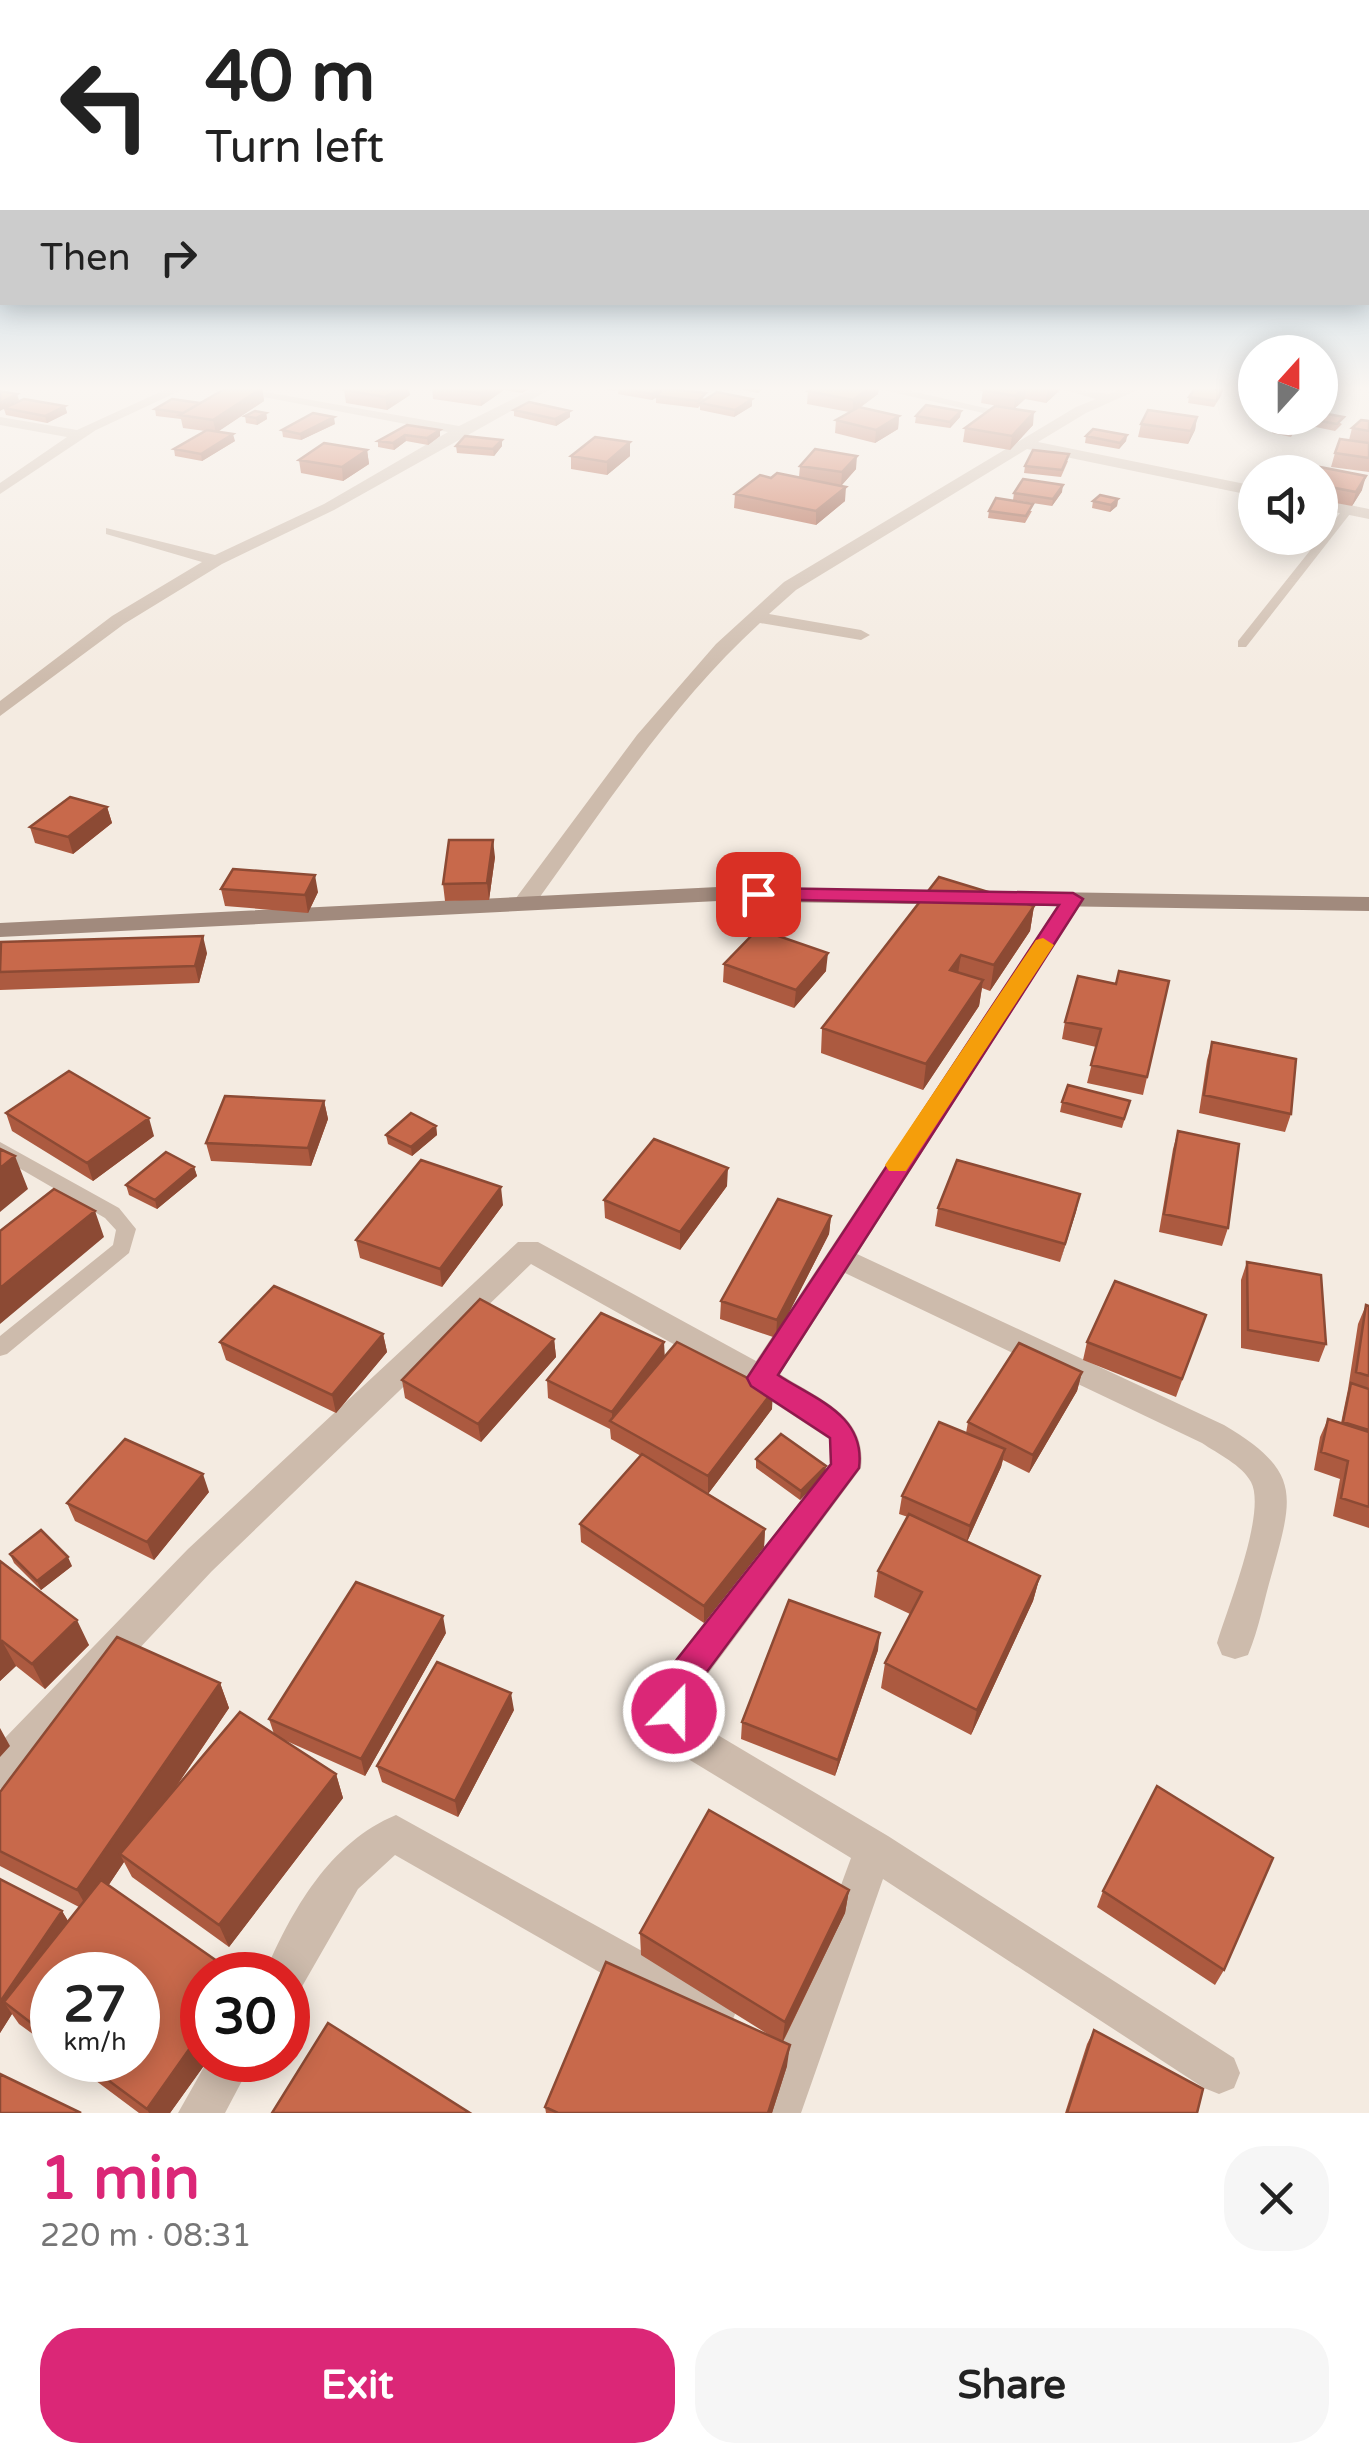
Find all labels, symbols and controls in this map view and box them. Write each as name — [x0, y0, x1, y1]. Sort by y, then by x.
text: 40 m — [205, 36, 375, 120]
icon: left — [40, 40, 170, 170]
text: Turn left — [205, 121, 384, 175]
icon: right — [151, 230, 206, 285]
text: Then — [40, 235, 131, 281]
north arrow — [1238, 335, 1338, 435]
map controls — [1238, 335, 1338, 555]
button: sound — [1238, 455, 1338, 555]
pin — [716, 852, 801, 937]
icon: arrive — [731, 867, 786, 922]
position arrow — [622, 1659, 726, 1763]
speed limit sign: 30 — [180, 1952, 310, 2082]
text: 27 — [64, 1975, 126, 2035]
text: km/h — [64, 2027, 126, 2057]
text: 1 min — [40, 2143, 200, 2215]
button: close — [1224, 2146, 1329, 2251]
text: 220 m · 08:31 — [40, 2217, 252, 2255]
button: Exit — [40, 2328, 675, 2443]
button: Share — [695, 2328, 1329, 2443]

